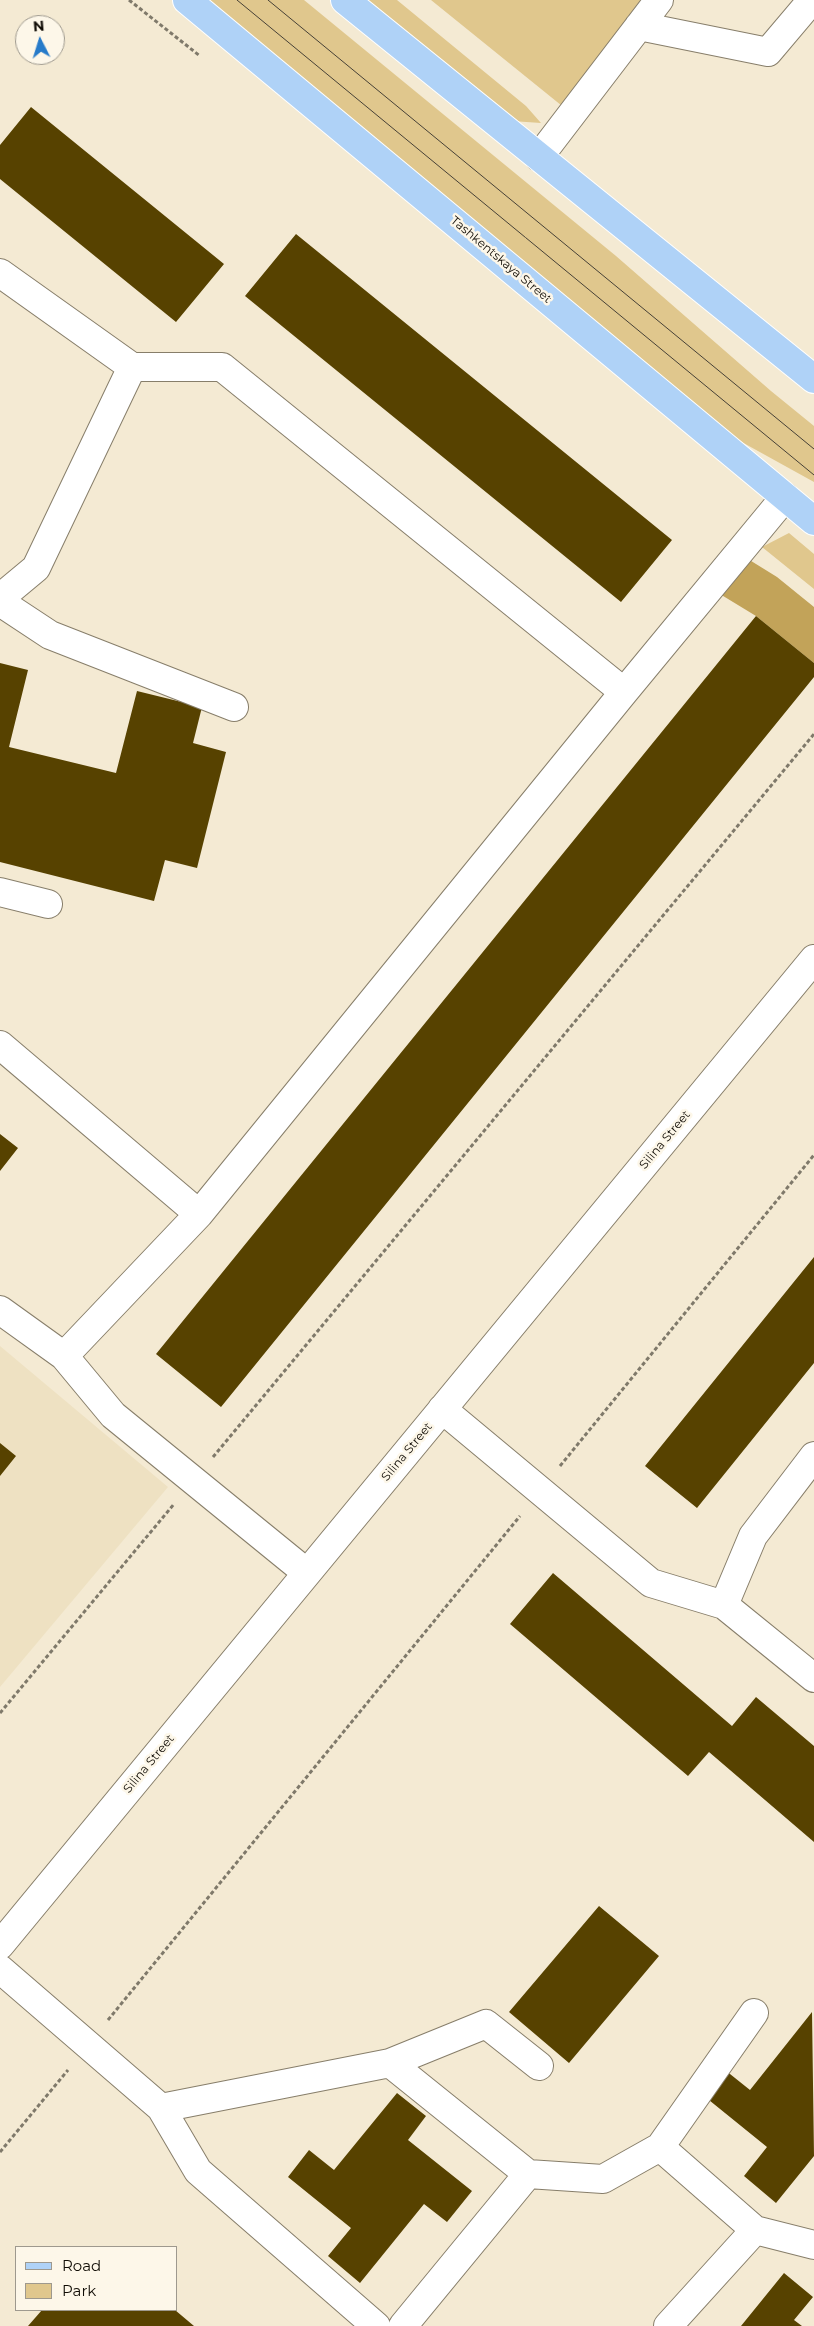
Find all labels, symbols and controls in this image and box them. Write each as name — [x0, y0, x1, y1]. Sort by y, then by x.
north arrow — [15, 15, 65, 65]
text: N — [32, 17, 45, 36]
street label: Tashkentskaya Street — [448, 214, 554, 306]
street label: Silina Street — [636, 1108, 694, 1172]
street label: Silina Street — [378, 1420, 436, 1484]
street label: Silina Street — [120, 1732, 178, 1796]
legend — [15, 2246, 178, 2311]
text: Road — [62, 2256, 101, 2275]
text: Park — [62, 2281, 96, 2300]

